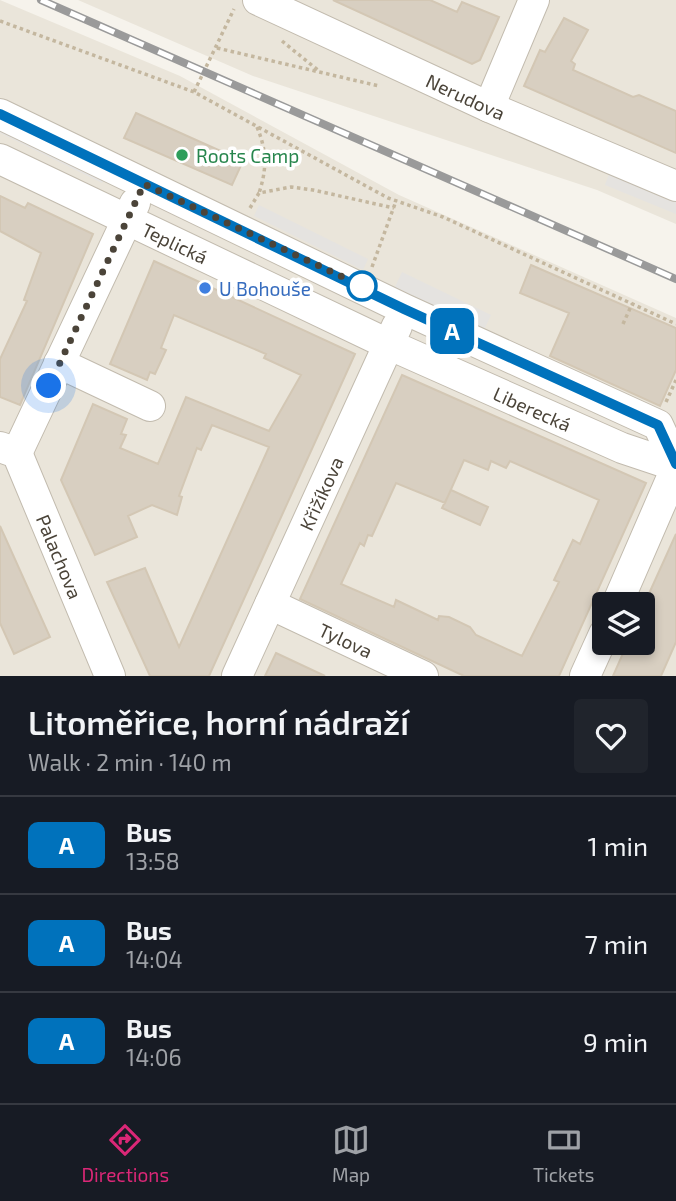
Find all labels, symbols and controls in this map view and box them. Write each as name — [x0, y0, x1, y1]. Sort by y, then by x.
street label: Nerudova — [423, 68, 509, 124]
place label: Roots Camp — [196, 144, 299, 167]
marker: Roots Camp — [174, 147, 190, 163]
street label: Teplická — [139, 217, 212, 268]
unlabelled marker — [347, 271, 377, 301]
place label: U Bohouše — [219, 277, 311, 300]
marker: U Bohouše — [197, 280, 213, 296]
line badge: A — [429, 308, 475, 354]
text: A — [444, 316, 460, 345]
your location — [31, 368, 66, 403]
street label: Liberecká — [490, 381, 575, 436]
street label: Křižíkova — [294, 453, 347, 534]
street label: Palachova — [32, 511, 88, 602]
map controls — [592, 592, 655, 655]
button: layers — [592, 592, 655, 655]
street label: Tylova — [316, 617, 376, 662]
button: heart — [574, 699, 648, 773]
text: Litoměřice, horní nádraží — [28, 702, 409, 742]
text: Walk · 2 min · 140 m — [28, 748, 232, 776]
text: Bus — [126, 816, 172, 847]
text: A — [59, 830, 74, 859]
text: 1 min — [588, 830, 648, 861]
text: 13:58 — [126, 847, 180, 875]
text: Bus — [126, 914, 172, 945]
text: A — [59, 928, 74, 957]
text: 7 min — [585, 928, 648, 959]
text: 14:04 — [126, 945, 183, 973]
text: Bus — [126, 1012, 172, 1043]
text: A — [59, 1026, 74, 1055]
text: 9 min — [583, 1026, 648, 1057]
text: 14:06 — [126, 1043, 182, 1071]
tab: Directions — [81, 1121, 169, 1186]
tab: Map — [332, 1121, 370, 1186]
tab: Tickets — [533, 1121, 595, 1186]

